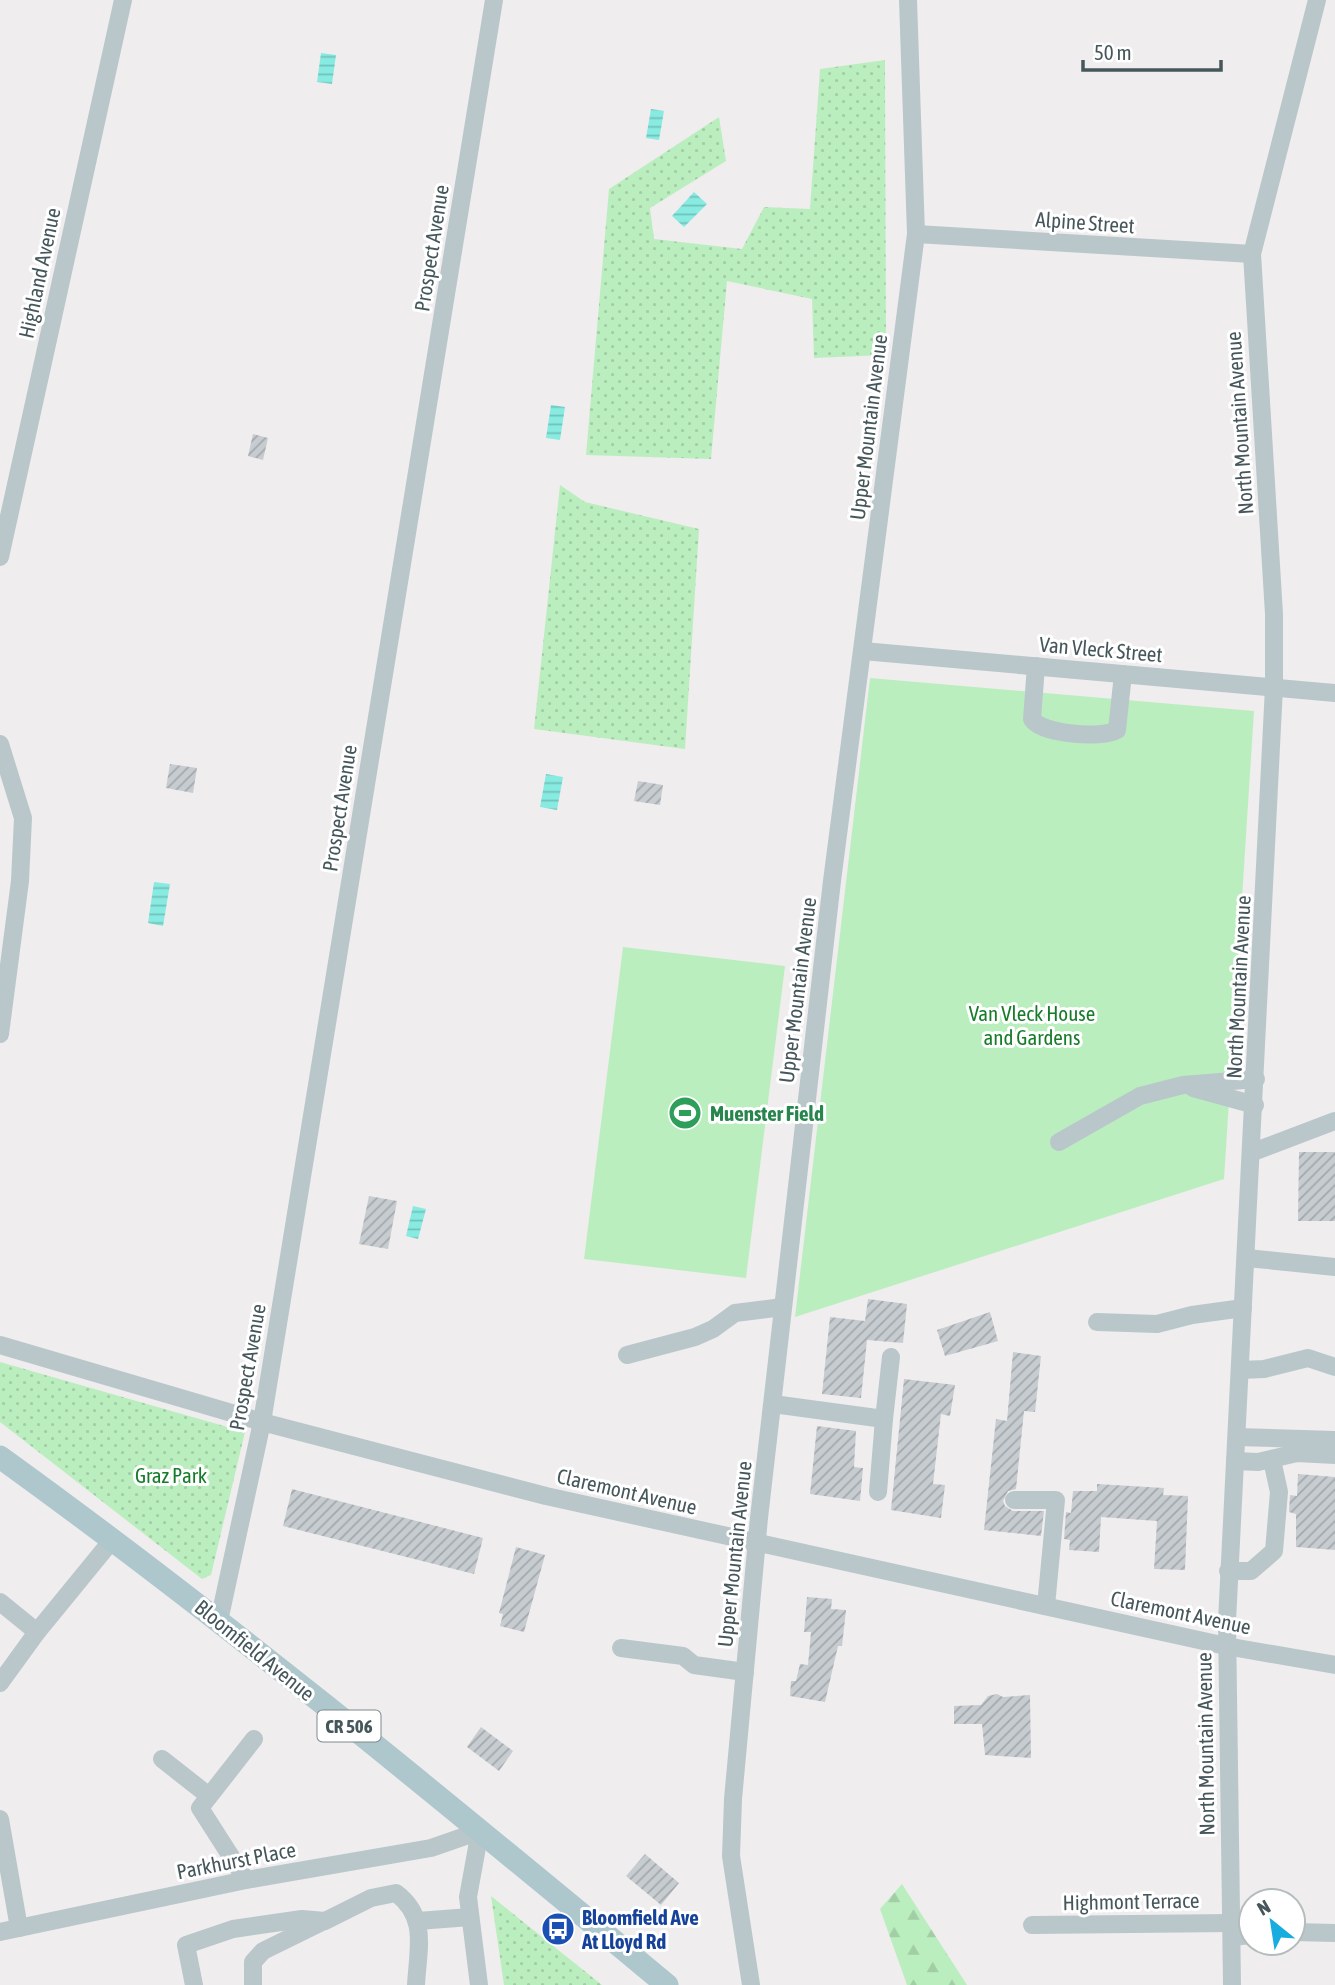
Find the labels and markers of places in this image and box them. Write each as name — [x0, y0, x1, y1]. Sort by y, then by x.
sports icon: Muenster Field — [666, 1094, 704, 1132]
place label: Muenster Field — [710, 1101, 824, 1125]
place label: Bloomfield Ave At Lloyd Rd — [581, 1905, 699, 1953]
bus stop icon: Bloomfield Ave At Lloyd Rd — [539, 1910, 577, 1948]

